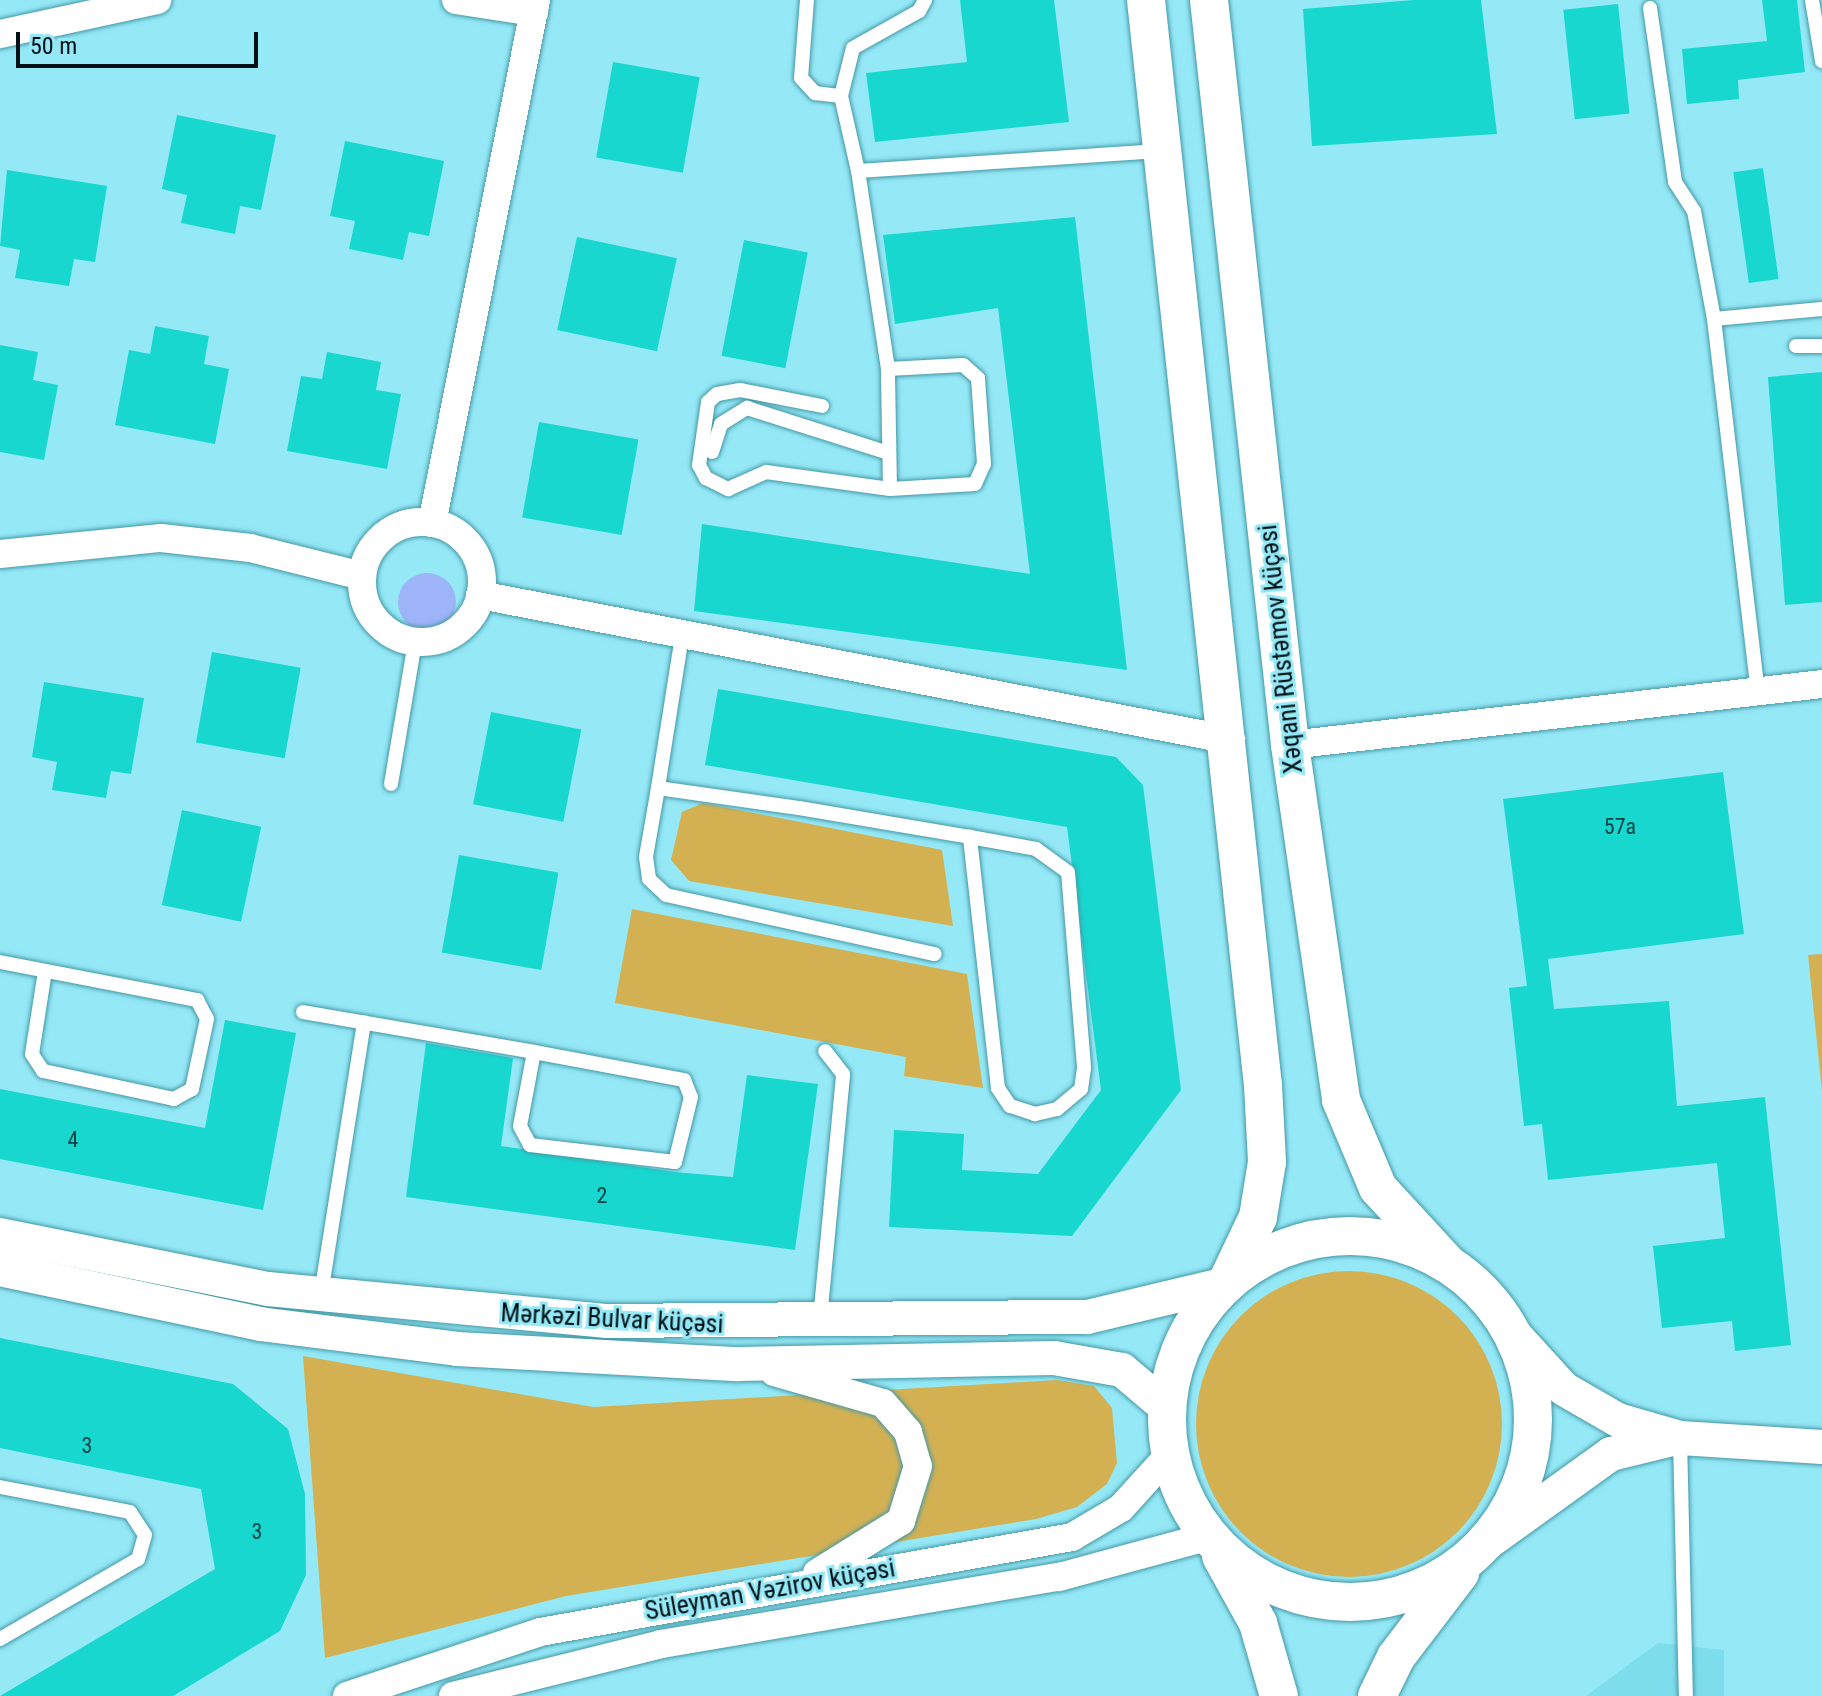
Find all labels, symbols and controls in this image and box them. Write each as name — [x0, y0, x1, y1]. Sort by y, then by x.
scale bar — [20, 16, 262, 66]
text: 50 m — [30, 32, 77, 60]
street label: Xəqani Rüstəmov küçəsi — [1252, 523, 1310, 775]
house number: 57a — [1604, 814, 1636, 840]
house number: 4 — [68, 1127, 78, 1153]
house number: 2 — [597, 1183, 607, 1209]
street label: Mərkəzi Bulvar küçəsi — [500, 1298, 724, 1340]
house number: 3 — [82, 1433, 92, 1459]
house number: 3 — [252, 1519, 262, 1545]
street label: Süleyman Vəzirov küçəsi — [643, 1553, 897, 1627]

